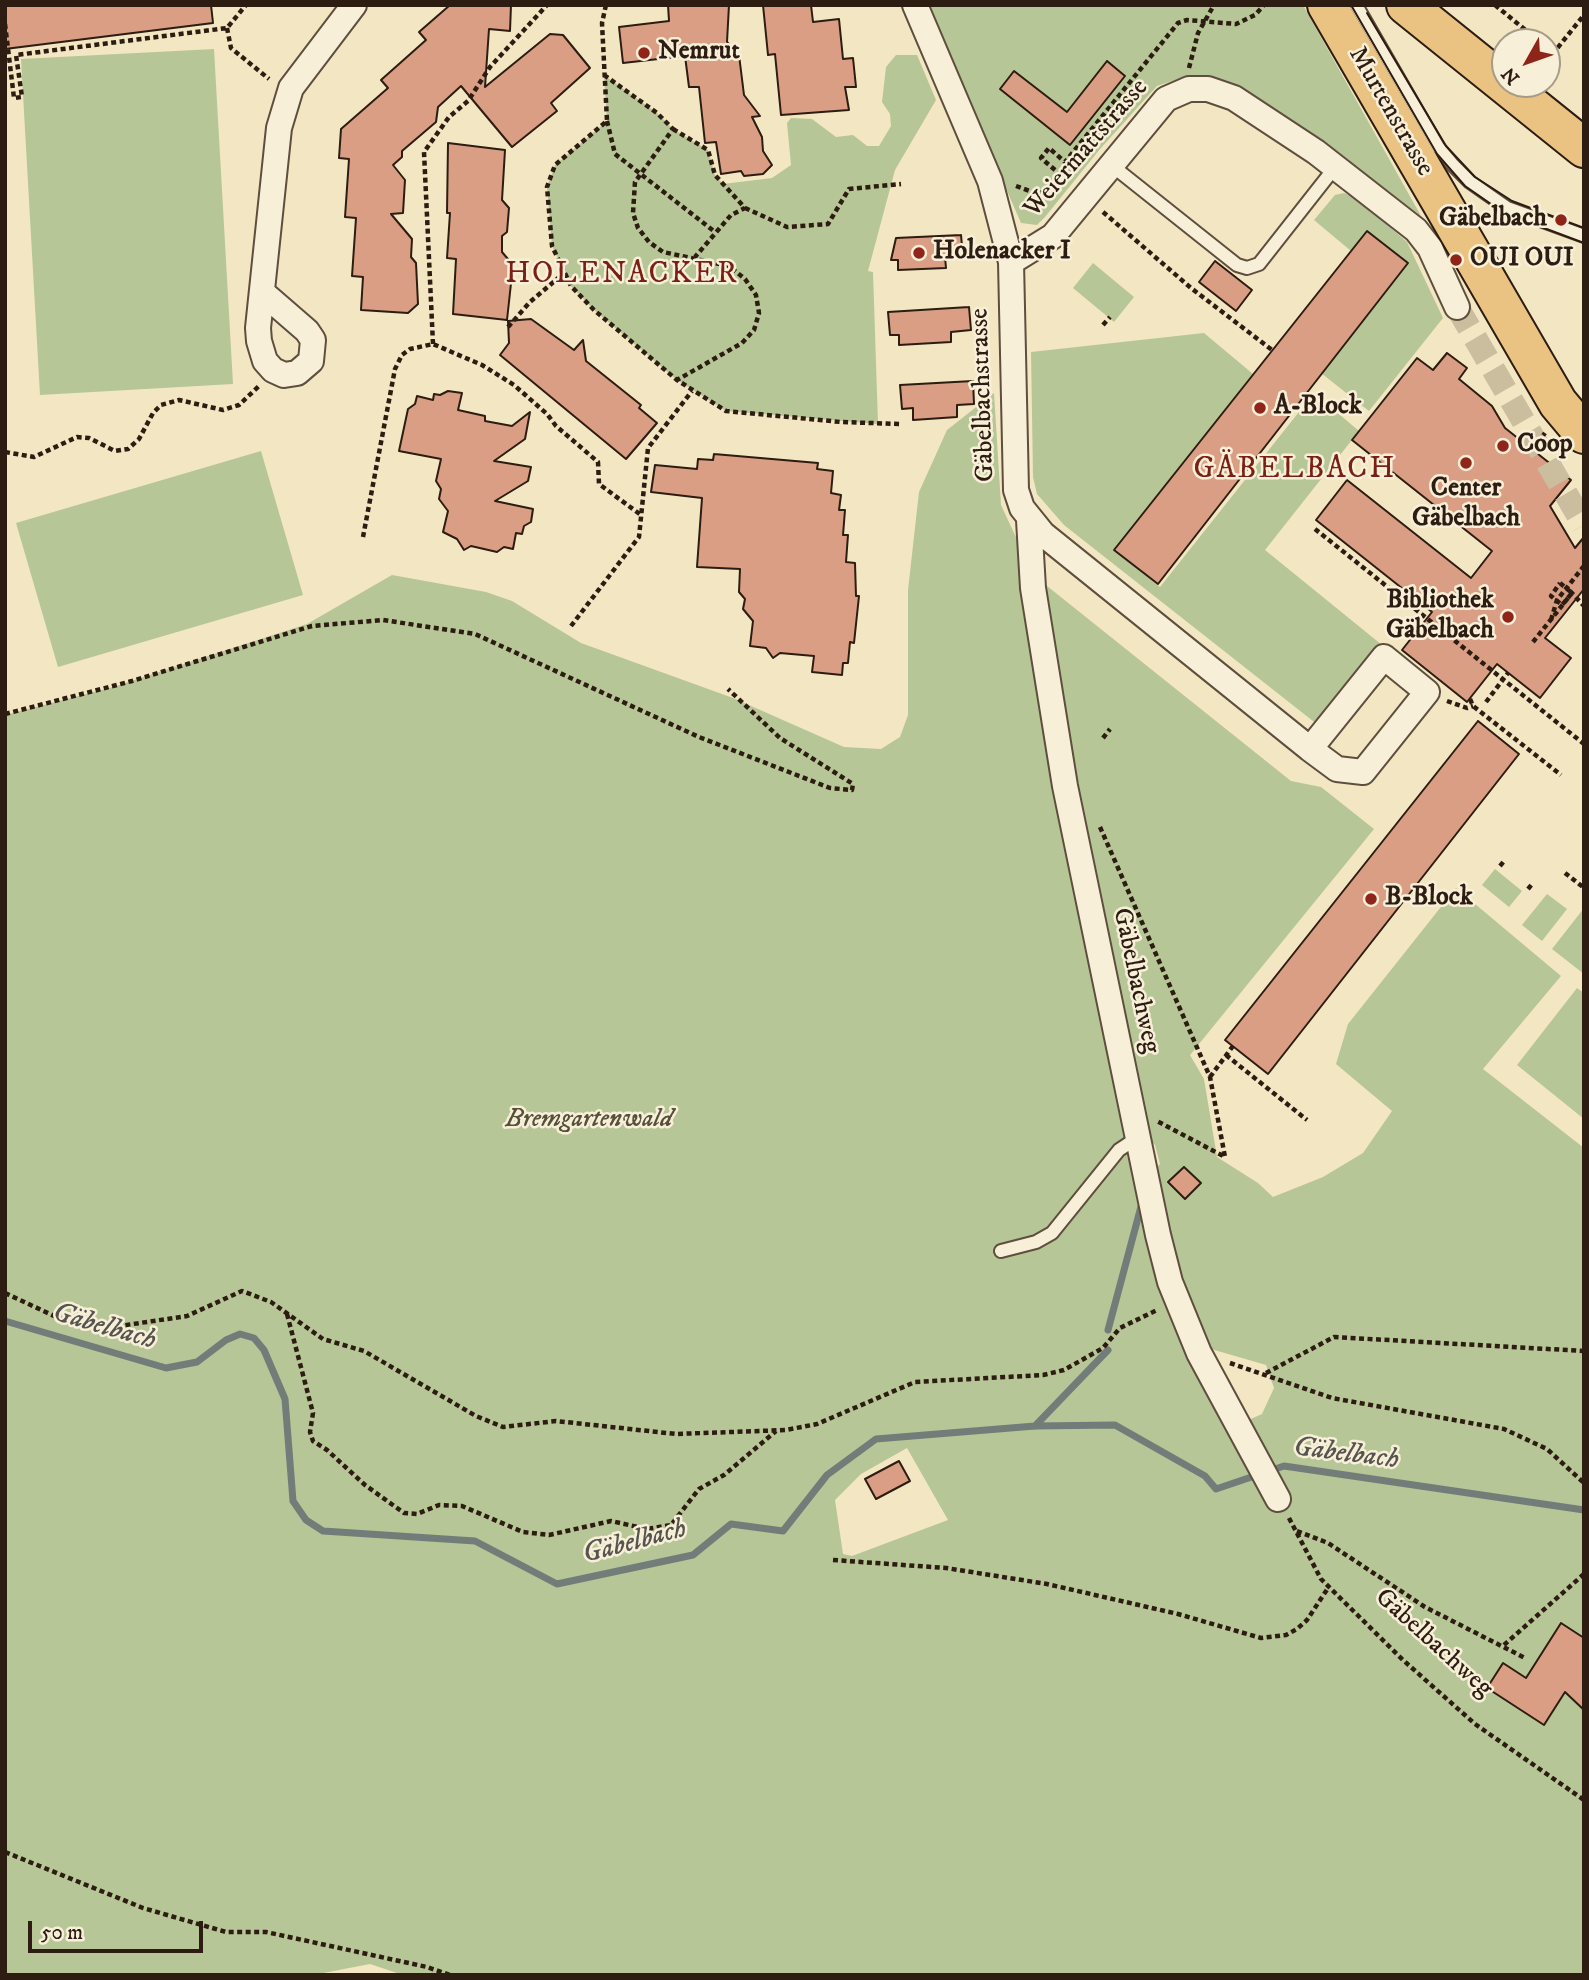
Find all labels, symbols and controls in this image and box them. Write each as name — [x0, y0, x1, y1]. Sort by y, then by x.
north arrow — [1491, 28, 1561, 98]
place label: Nemrut — [658, 37, 740, 69]
street label: Murtenstrasse — [1340, 42, 1440, 182]
marker: Nemrut — [636, 45, 652, 61]
text: N — [1497, 62, 1525, 89]
street label: Weiermattstrasse — [1018, 73, 1156, 225]
place label: Gäbelbach — [1439, 204, 1547, 236]
marker: Gäbelbach — [1553, 212, 1569, 228]
place label: Holenacker I — [933, 237, 1071, 269]
place label: OUI OUI — [1470, 244, 1574, 276]
marker: Holenacker I — [911, 245, 927, 261]
marker: OUI OUI — [1448, 252, 1464, 268]
district label: HOLENACKER — [506, 258, 738, 294]
street label: Gäbelbachstrasse — [965, 308, 1003, 482]
place label: A-Block — [1274, 392, 1362, 424]
marker: A-Block — [1252, 400, 1268, 416]
place label: Coop — [1517, 430, 1573, 462]
marker: Coop — [1495, 438, 1511, 454]
district label: GÄBELBACH — [1195, 453, 1395, 489]
marker: Center Gäbelbach — [1458, 455, 1474, 471]
place label: Center Gäbelbach — [1412, 474, 1520, 536]
place label: Bibliothek Gäbelbach — [1386, 586, 1494, 648]
marker: Bibliothek Gäbelbach — [1500, 609, 1516, 625]
place label: B-Block — [1385, 883, 1473, 915]
marker: B-Block — [1363, 891, 1379, 907]
street label: Gäbelbachweg — [1104, 905, 1166, 1057]
park label: Bremgartenwald — [505, 1105, 673, 1137]
water label: Gäbelbach — [48, 1297, 160, 1359]
water label: Gäbelbach — [1291, 1432, 1401, 1478]
water label: Gäbelbach — [579, 1513, 691, 1573]
street label: Gäbelbachweg — [1368, 1583, 1498, 1705]
scale bar — [32, 1906, 206, 1950]
text: 50 m — [41, 1920, 83, 1946]

